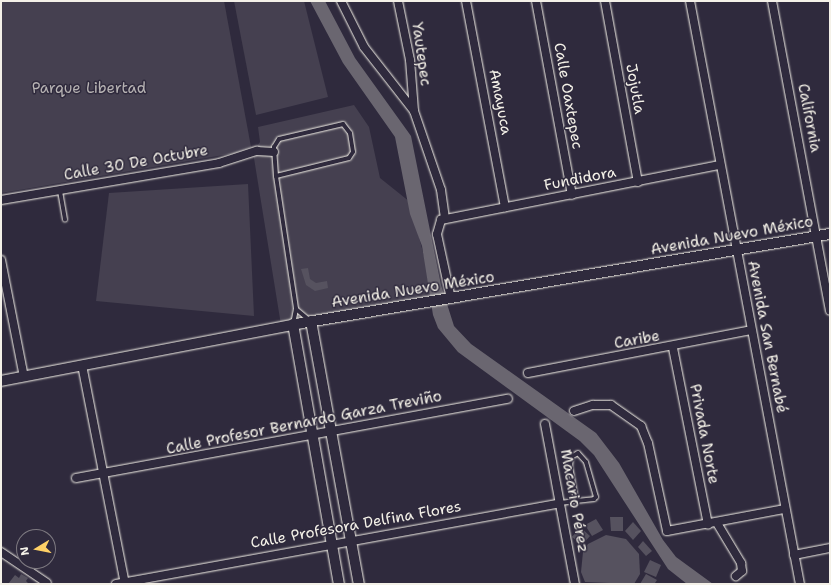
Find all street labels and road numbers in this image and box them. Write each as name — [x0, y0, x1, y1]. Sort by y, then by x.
street label: Yautepec — [408, 21, 434, 87]
street label: Calle Oaxtepec — [550, 41, 586, 151]
street label: Jojutla — [622, 63, 648, 115]
street label: Amayuca — [485, 68, 515, 136]
street label: California — [794, 82, 824, 154]
street label: Calle 30 De Octubre — [62, 141, 210, 185]
street label: Fundidora — [543, 163, 617, 195]
street label: Avenida Nuevo México — [649, 213, 815, 259]
street label: Avenida San Bernabé — [743, 259, 791, 415]
street label: Avenida Nuevo México — [330, 268, 496, 312]
street label: Caribe — [613, 327, 661, 353]
street label: Privada Norte — [685, 382, 723, 486]
street label: Calle Profesor Bernardo Garza Treviño — [165, 387, 443, 459]
street label: Macario Pérez — [556, 448, 592, 554]
street label: Calle Profesora Delfina Flores — [249, 498, 463, 552]

